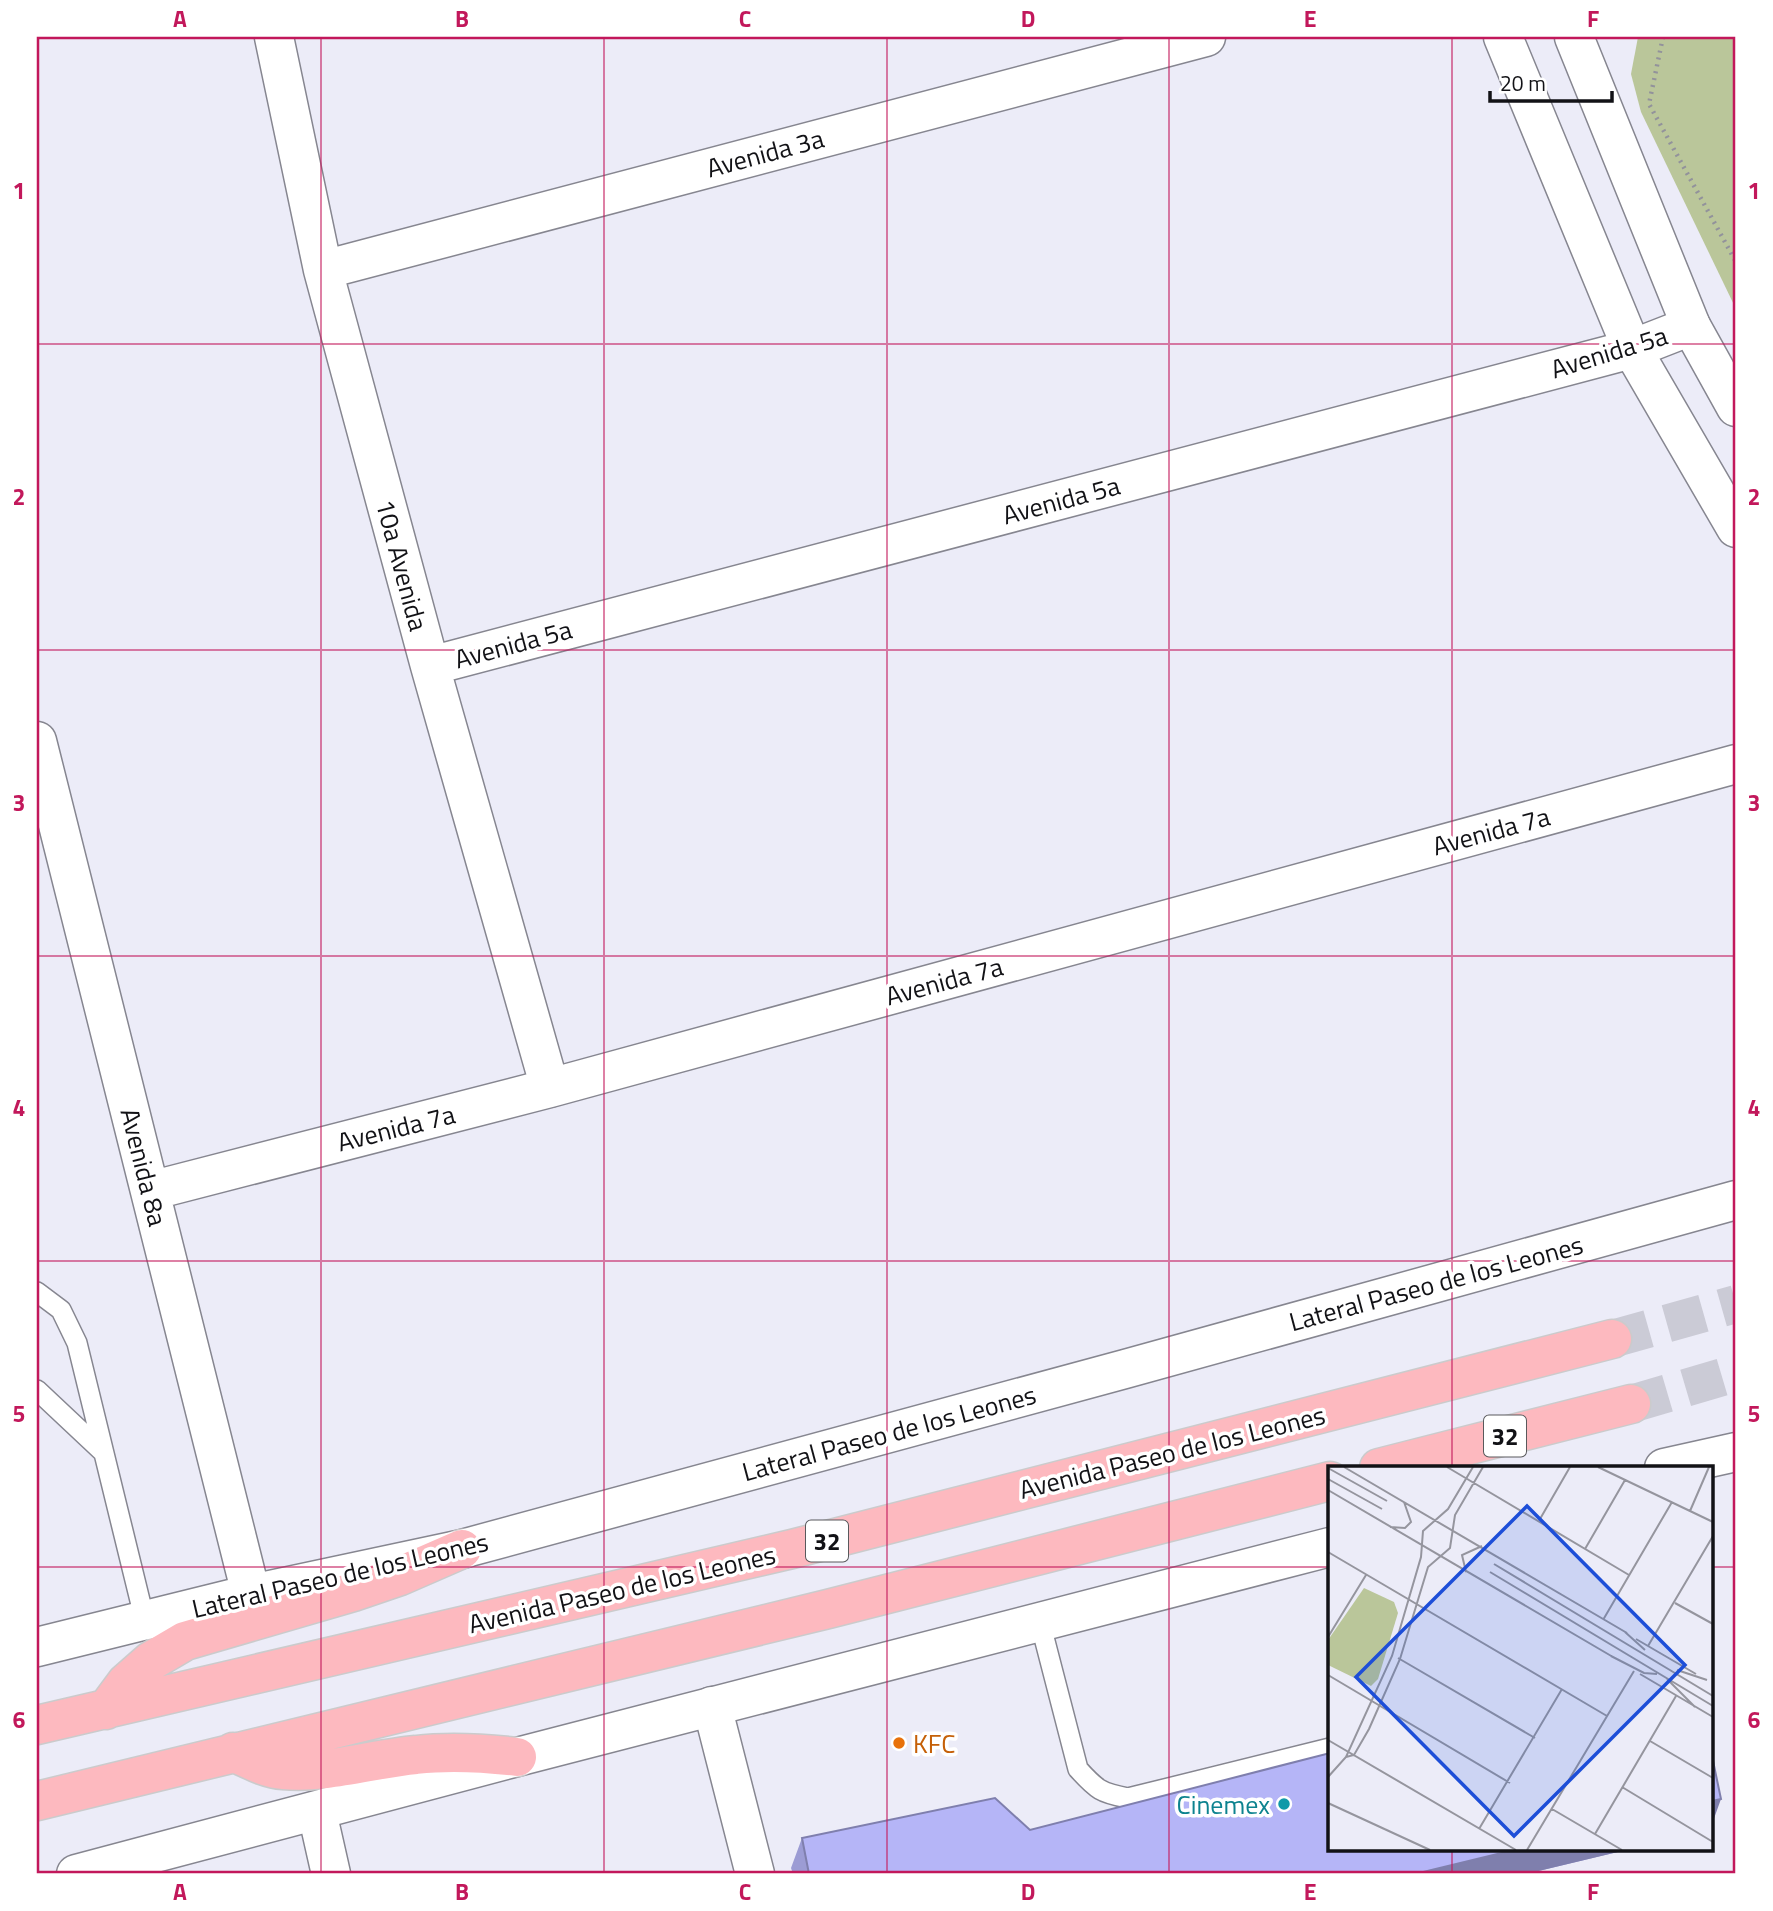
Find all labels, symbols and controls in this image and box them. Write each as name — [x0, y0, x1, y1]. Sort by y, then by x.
text: A — [173, 1, 187, 36]
text: B — [455, 1, 469, 36]
text: C — [739, 1, 751, 36]
text: D — [1021, 1, 1035, 36]
text: E — [1304, 1, 1316, 36]
text: F — [1587, 1, 1599, 36]
scale bar — [1490, 60, 1612, 104]
text: 20 m — [1500, 67, 1546, 99]
street label: Avenida 3a — [702, 119, 828, 187]
text: 1 — [13, 173, 25, 208]
text: 1 — [1748, 173, 1760, 208]
street label: Avenida 5a — [1546, 316, 1672, 388]
street label: Avenida 5a — [998, 466, 1124, 534]
text: 2 — [13, 479, 25, 514]
text: 2 — [1748, 479, 1760, 514]
street label: 10a Avenida — [366, 495, 438, 635]
street label: Avenida 5a — [450, 610, 576, 678]
text: 3 — [13, 785, 25, 820]
text: 3 — [1748, 785, 1760, 820]
street label: Avenida 7a — [1428, 797, 1554, 865]
street label: Avenida 7a — [881, 947, 1007, 1015]
text: 4 — [13, 1090, 25, 1125]
text: 4 — [1748, 1090, 1760, 1125]
street label: Avenida 7a — [333, 1095, 459, 1161]
street label: Avenida 8a — [111, 1104, 177, 1230]
street label: Lateral Paseo de los Leones — [1285, 1225, 1587, 1341]
street label: Lateral Paseo de los Leones — [738, 1375, 1040, 1491]
street label: Avenida Paseo de los Leones — [1015, 1395, 1329, 1509]
text: 5 — [13, 1396, 25, 1431]
text: 5 — [1748, 1396, 1760, 1431]
road number: 32 — [1484, 1416, 1526, 1456]
inset map — [1328, 1466, 1714, 1852]
road number: 32 — [806, 1520, 848, 1562]
street label: Lateral Paseo de los Leones — [188, 1522, 492, 1628]
street label: Avenida Paseo de los Leones — [465, 1535, 779, 1643]
text: 6 — [13, 1702, 26, 1737]
text: 6 — [1748, 1702, 1761, 1737]
place label: KFC — [913, 1724, 955, 1763]
marker: KFC — [891, 1735, 907, 1751]
place label: Cinemex — [1177, 1785, 1270, 1824]
marker: Cinemex — [1276, 1796, 1292, 1812]
text: A — [173, 1874, 187, 1909]
text: B — [455, 1874, 469, 1909]
text: C — [739, 1874, 751, 1909]
text: D — [1021, 1874, 1035, 1909]
text: E — [1304, 1874, 1316, 1909]
text: F — [1587, 1874, 1599, 1909]

